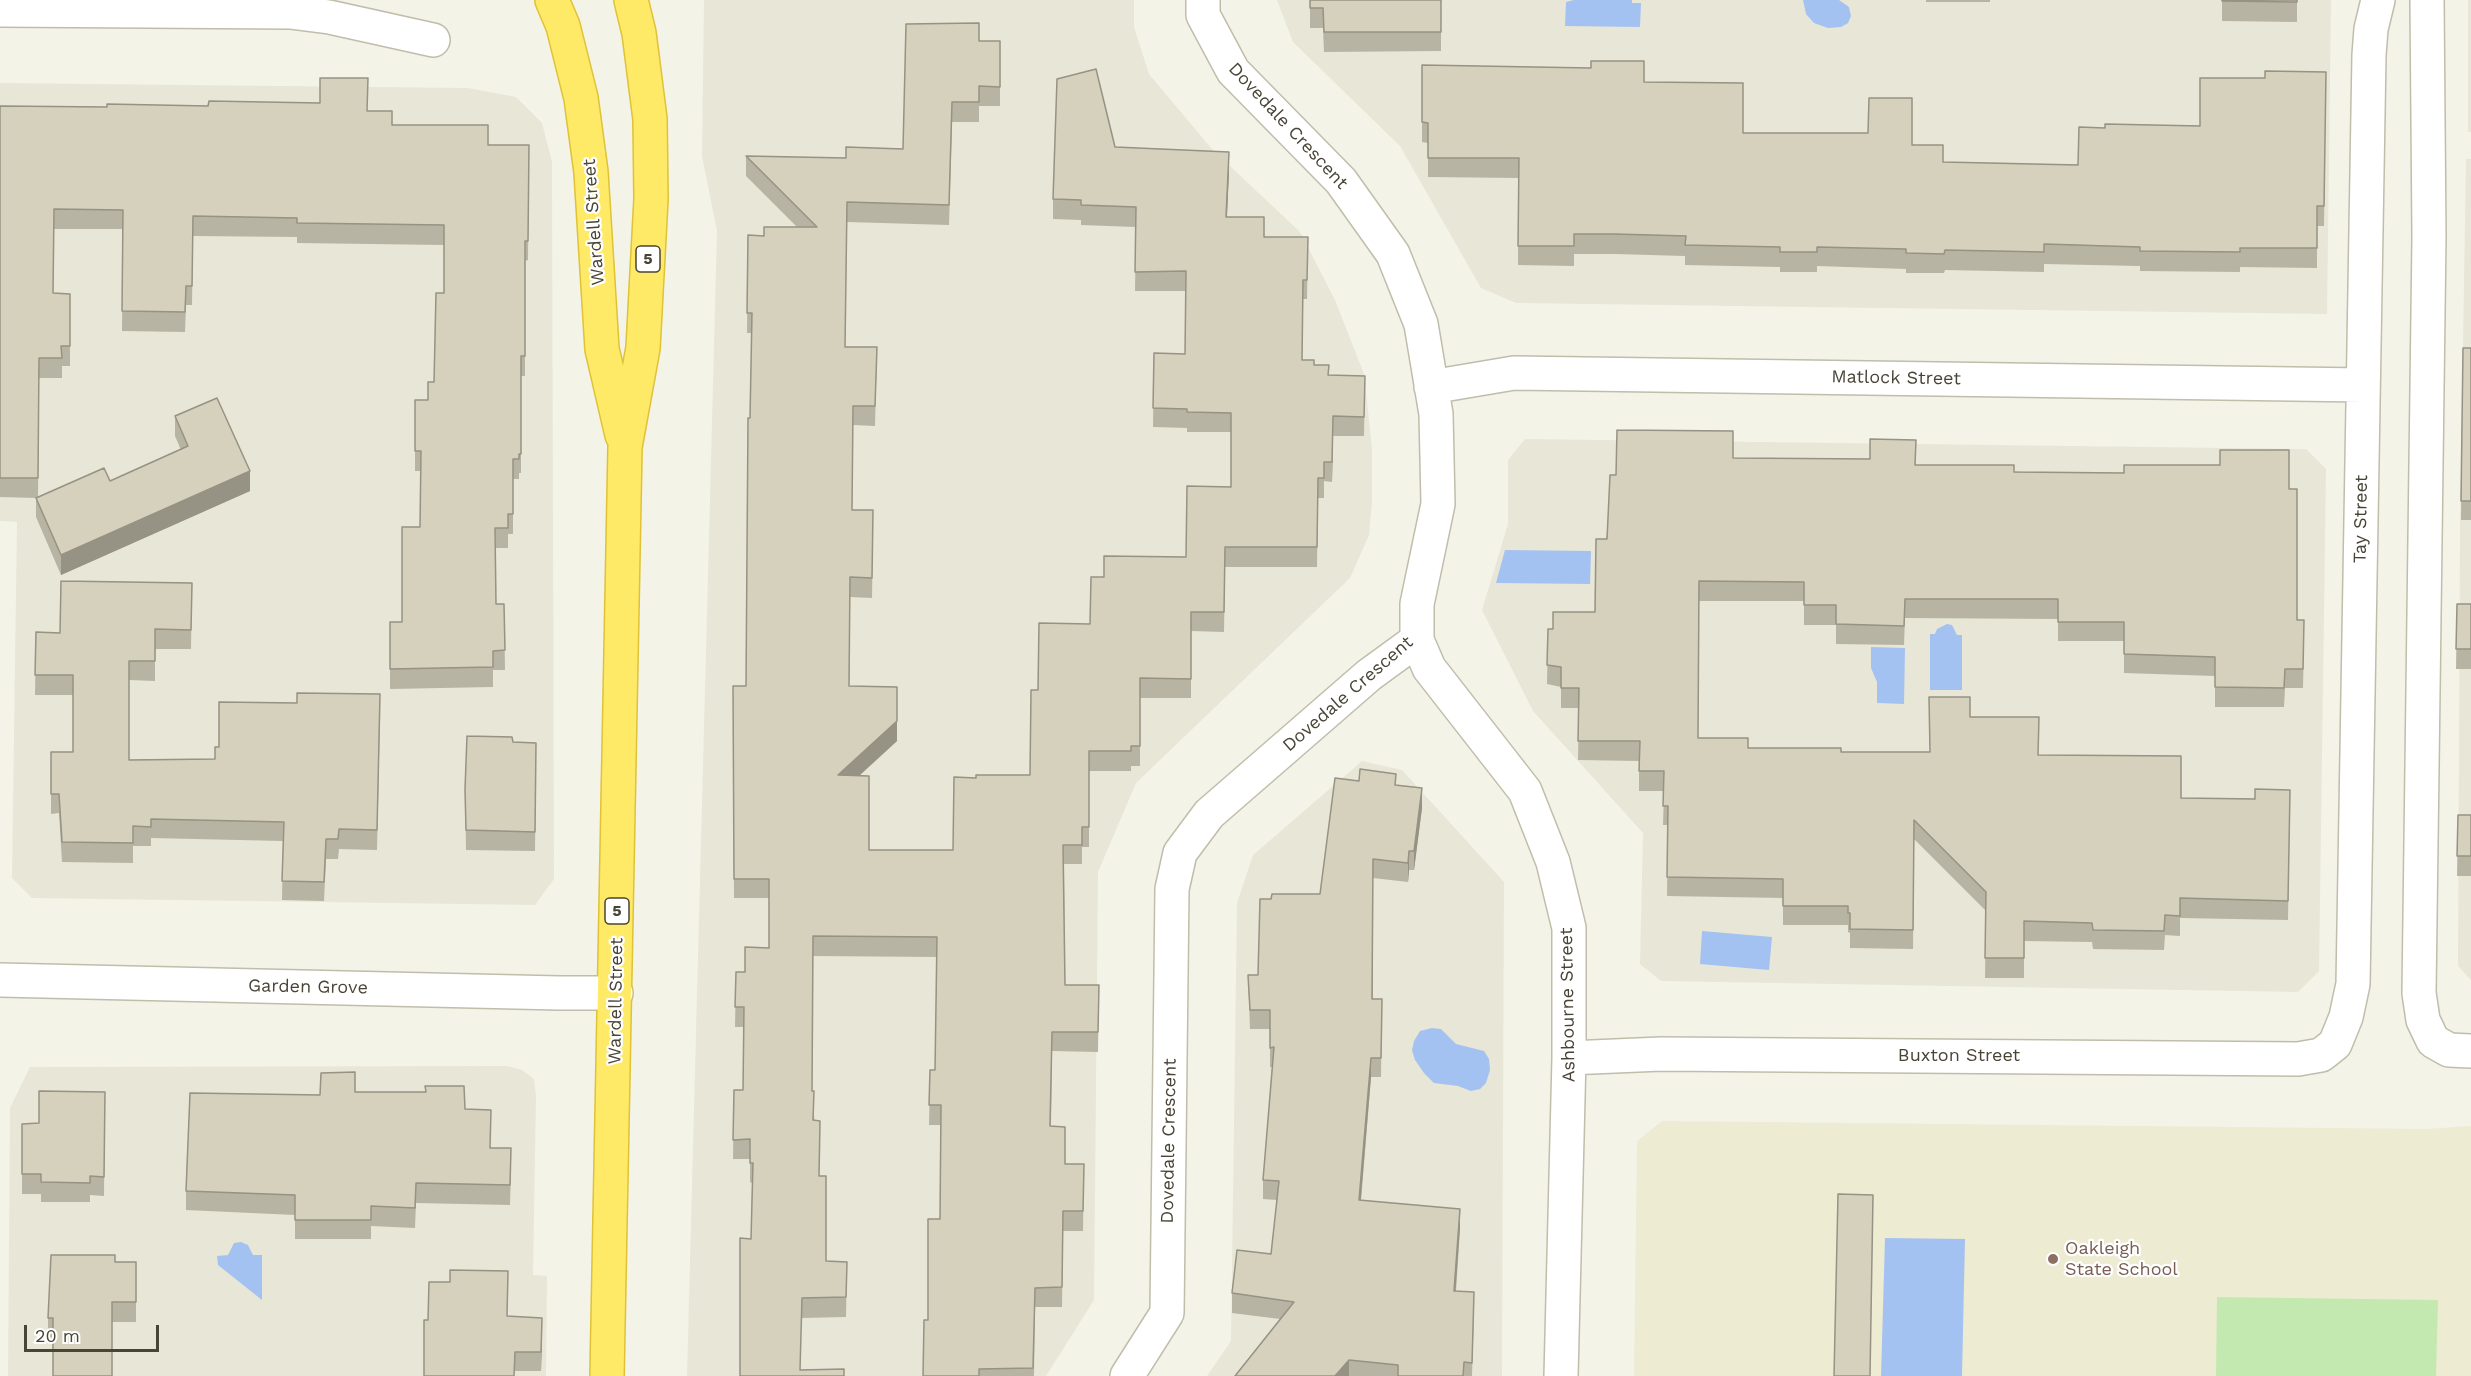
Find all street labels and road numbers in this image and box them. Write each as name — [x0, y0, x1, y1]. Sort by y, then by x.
street label: Dovedale Crescent — [1224, 58, 1352, 194]
street label: Wardell Street — [579, 158, 609, 286]
road number: 5 — [636, 246, 660, 272]
street label: Matlock Street — [1831, 366, 1961, 390]
street label: Tay Street — [2349, 475, 2373, 563]
street label: Dovedale Crescent — [1279, 632, 1417, 756]
road number: 5 — [605, 898, 629, 924]
street label: Ashbourne Street — [1556, 927, 1580, 1083]
street label: Wardell Street — [604, 937, 628, 1065]
street label: Garden Grove — [248, 975, 368, 999]
street label: Buxton Street — [1898, 1045, 2020, 1067]
street label: Dovedale Crescent — [1157, 1058, 1181, 1224]

